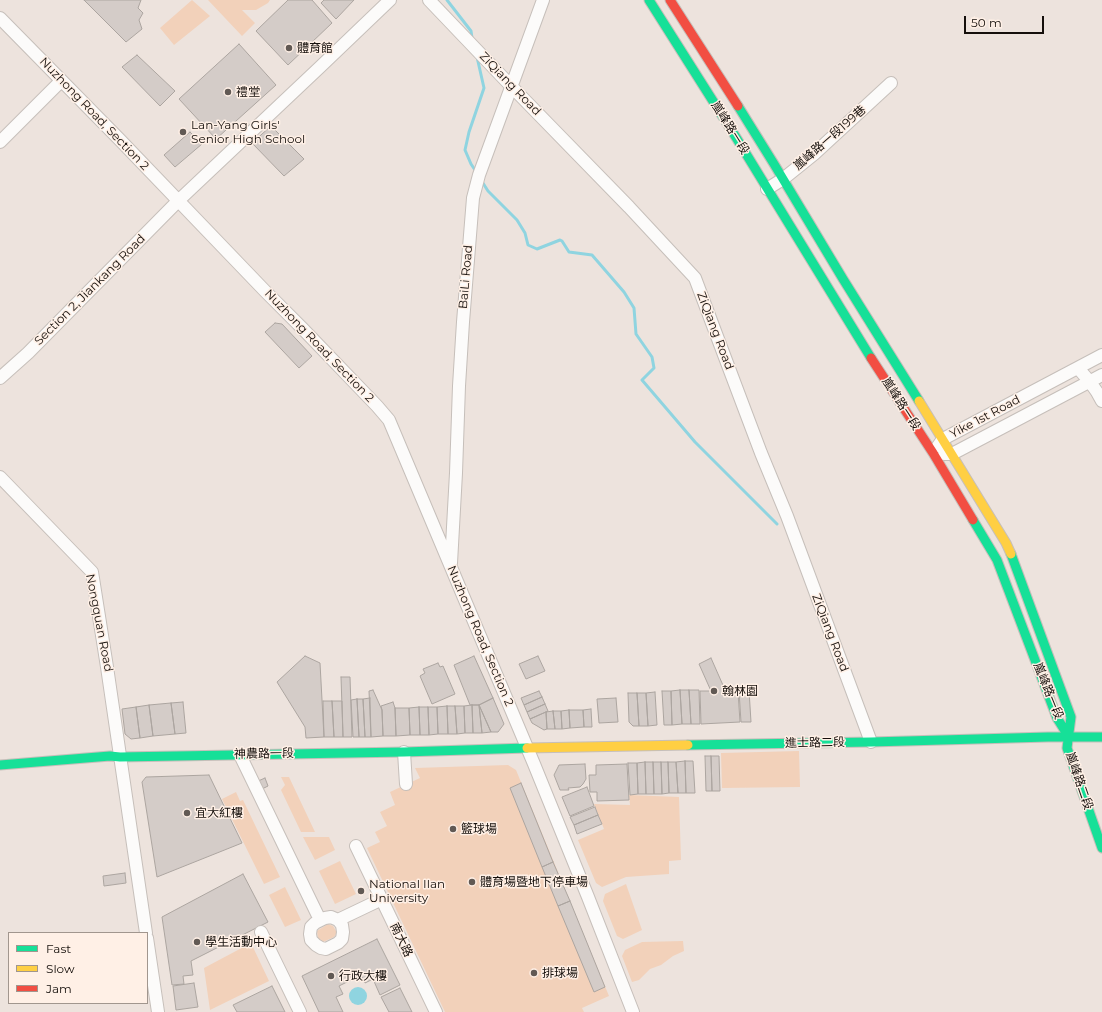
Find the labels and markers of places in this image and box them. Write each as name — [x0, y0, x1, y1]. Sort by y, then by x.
place label: 體育館 — [297, 41, 333, 55]
marker: 體育館 — [284, 43, 294, 53]
place label: 禮堂 — [236, 85, 260, 99]
marker: 禮堂 — [223, 87, 233, 97]
place label: Lan-Yang Girls' Senior High School — [191, 118, 305, 146]
marker: Lan-Yang Girls' Senior High School — [178, 127, 188, 137]
place label: 翰林園 — [722, 684, 758, 698]
marker: 翰林園 — [709, 686, 719, 696]
place label: 宜大紅樓 — [195, 806, 243, 820]
marker: 宜大紅樓 — [182, 808, 192, 818]
place label: 籃球場 — [461, 822, 497, 836]
marker: 籃球場 — [448, 824, 458, 834]
place label: 體育場暨地下停車場 — [480, 875, 588, 889]
place label: National Ilan University — [369, 877, 445, 905]
marker: 體育場暨地下停車場 — [467, 877, 477, 887]
marker: National Ilan University — [356, 886, 366, 896]
place label: 學生活動中心 — [205, 935, 277, 949]
marker: 學生活動中心 — [192, 937, 202, 947]
place label: 排球場 — [542, 966, 578, 980]
marker: 排球場 — [529, 968, 539, 978]
place label: 行政大樓 — [339, 969, 387, 983]
marker: 行政大樓 — [326, 971, 336, 981]

